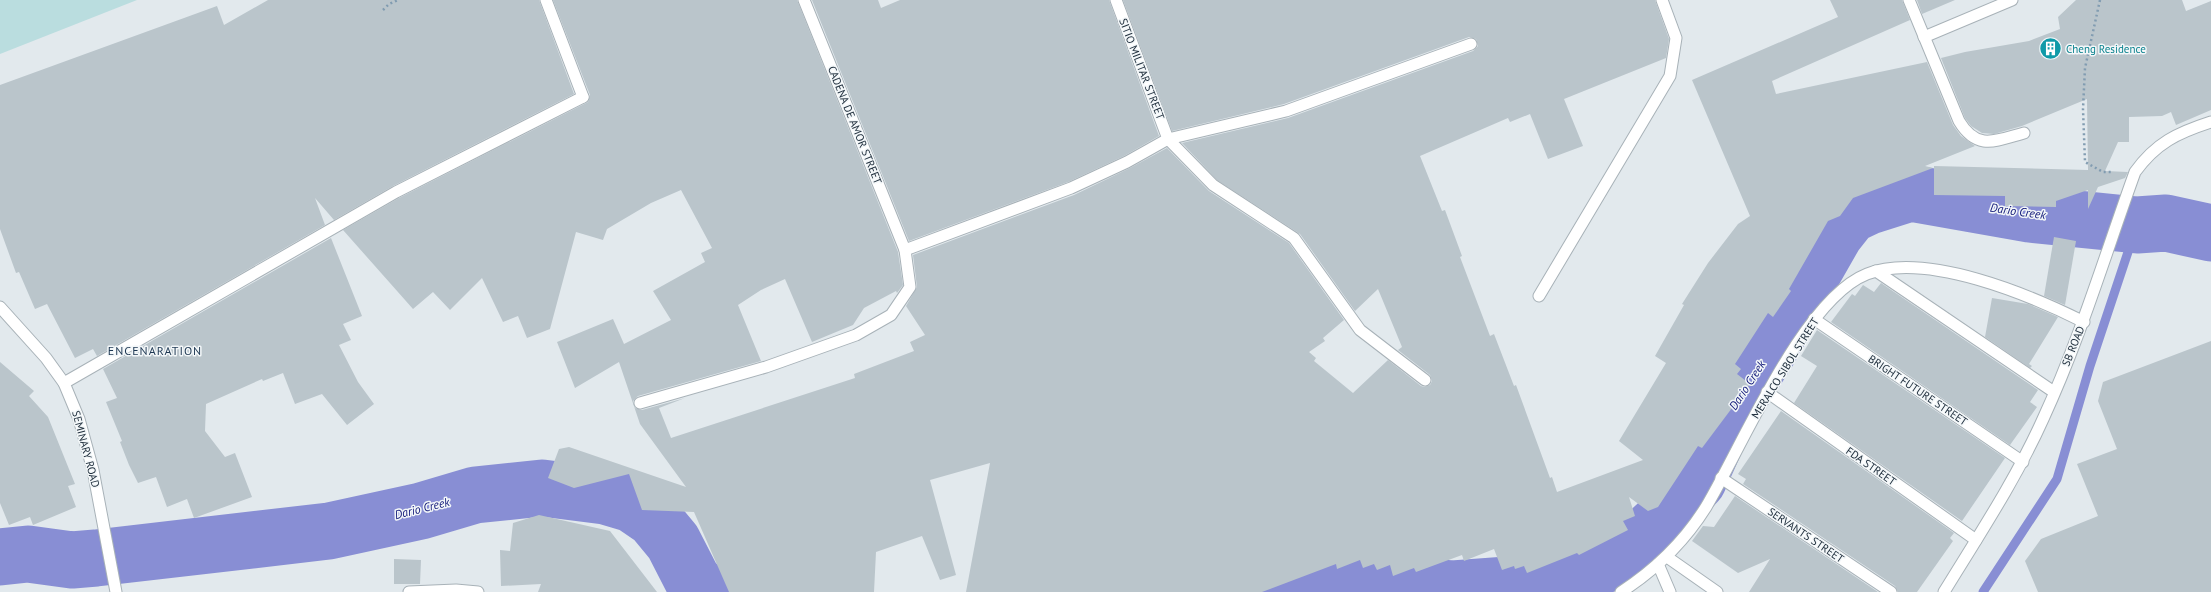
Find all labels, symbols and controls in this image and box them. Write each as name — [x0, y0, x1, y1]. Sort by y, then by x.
street label: SITIO MILITAR STREET — [1116, 16, 1168, 122]
building icon: Cheng Residence — [2038, 36, 2064, 62]
place label: Cheng Residence — [2066, 42, 2146, 56]
street label: CADENA DE AMOR STREET — [825, 64, 885, 186]
water label: Dario Creek — [1989, 200, 2047, 222]
street label: MERALCO SIBOL STREET — [1748, 315, 1822, 421]
street label: SB ROAD — [2059, 324, 2087, 368]
district label: ENCENARATION — [108, 343, 202, 358]
street label: BRIGHT FUTURE STREET — [1866, 352, 1970, 428]
water label: Dario Creek — [1725, 357, 1769, 413]
street label: SEMINARY ROAD — [69, 409, 103, 489]
street label: FDA STREET — [1843, 444, 1899, 488]
water label: Dario Creek — [393, 494, 452, 522]
street label: SERVANTS STREET — [1765, 504, 1847, 566]

